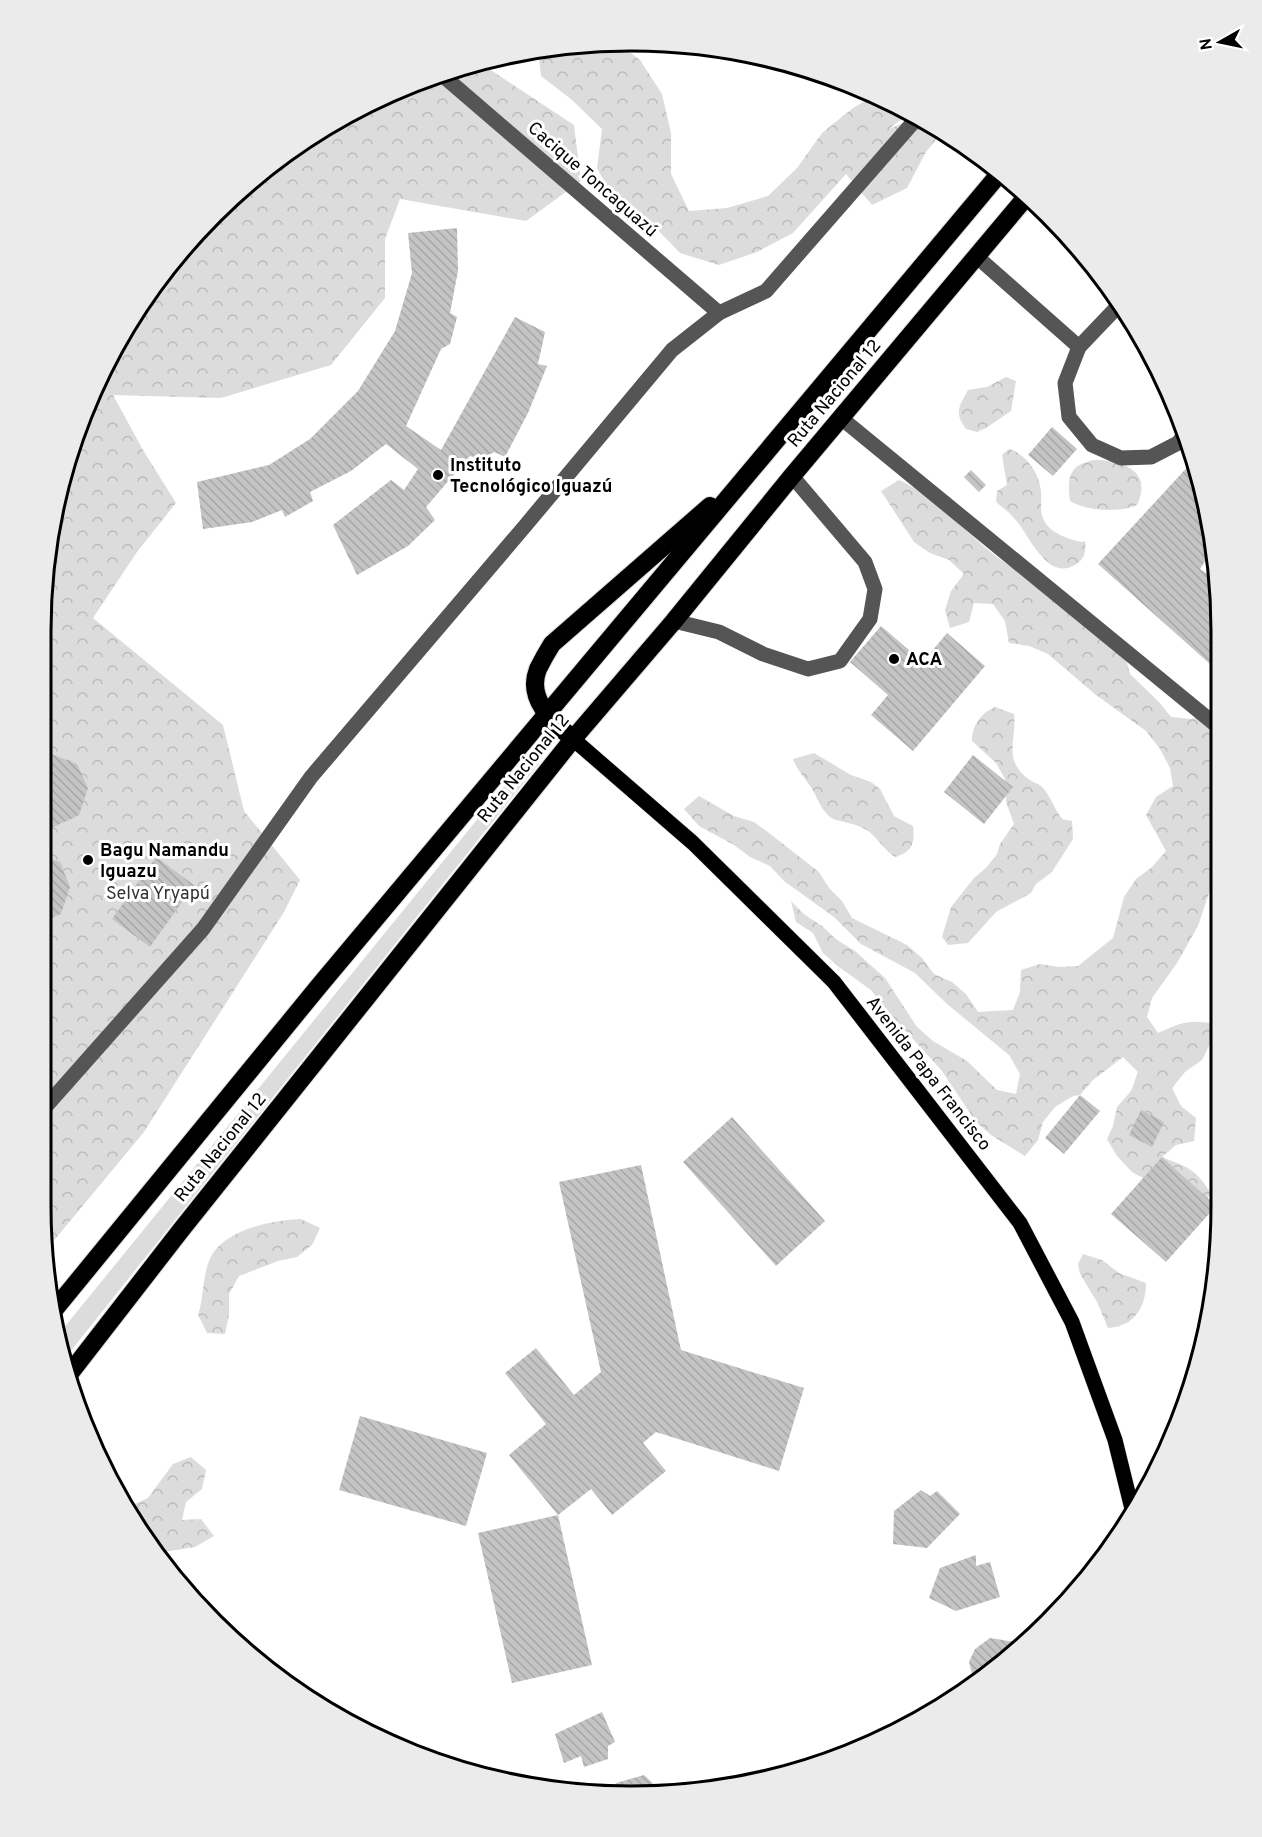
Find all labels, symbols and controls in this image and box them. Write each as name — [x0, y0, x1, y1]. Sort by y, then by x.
north arrow — [1190, 12, 1250, 72]
text: N — [1196, 37, 1218, 51]
street label: Cacique Toncaguazú — [522, 117, 662, 243]
street label: Ruta Nacional 12 — [783, 335, 887, 453]
place label: Instituto Tecnológico Iguazú — [450, 455, 612, 499]
marker: Instituto Tecnológico Iguazú — [431, 468, 445, 482]
place label: ACA — [906, 649, 942, 672]
marker: ACA — [887, 652, 901, 666]
street label: Ruta Nacional 12 — [473, 710, 575, 828]
place label: Bagu Namandu Iguazu — [100, 840, 229, 884]
marker: Bagu Namandu Iguazu — [81, 853, 95, 867]
park label: Selva Yryapú — [106, 883, 210, 906]
street label: Avenida Papa Francisco — [860, 992, 995, 1156]
street label: Ruta Nacional 12 — [170, 1089, 272, 1207]

